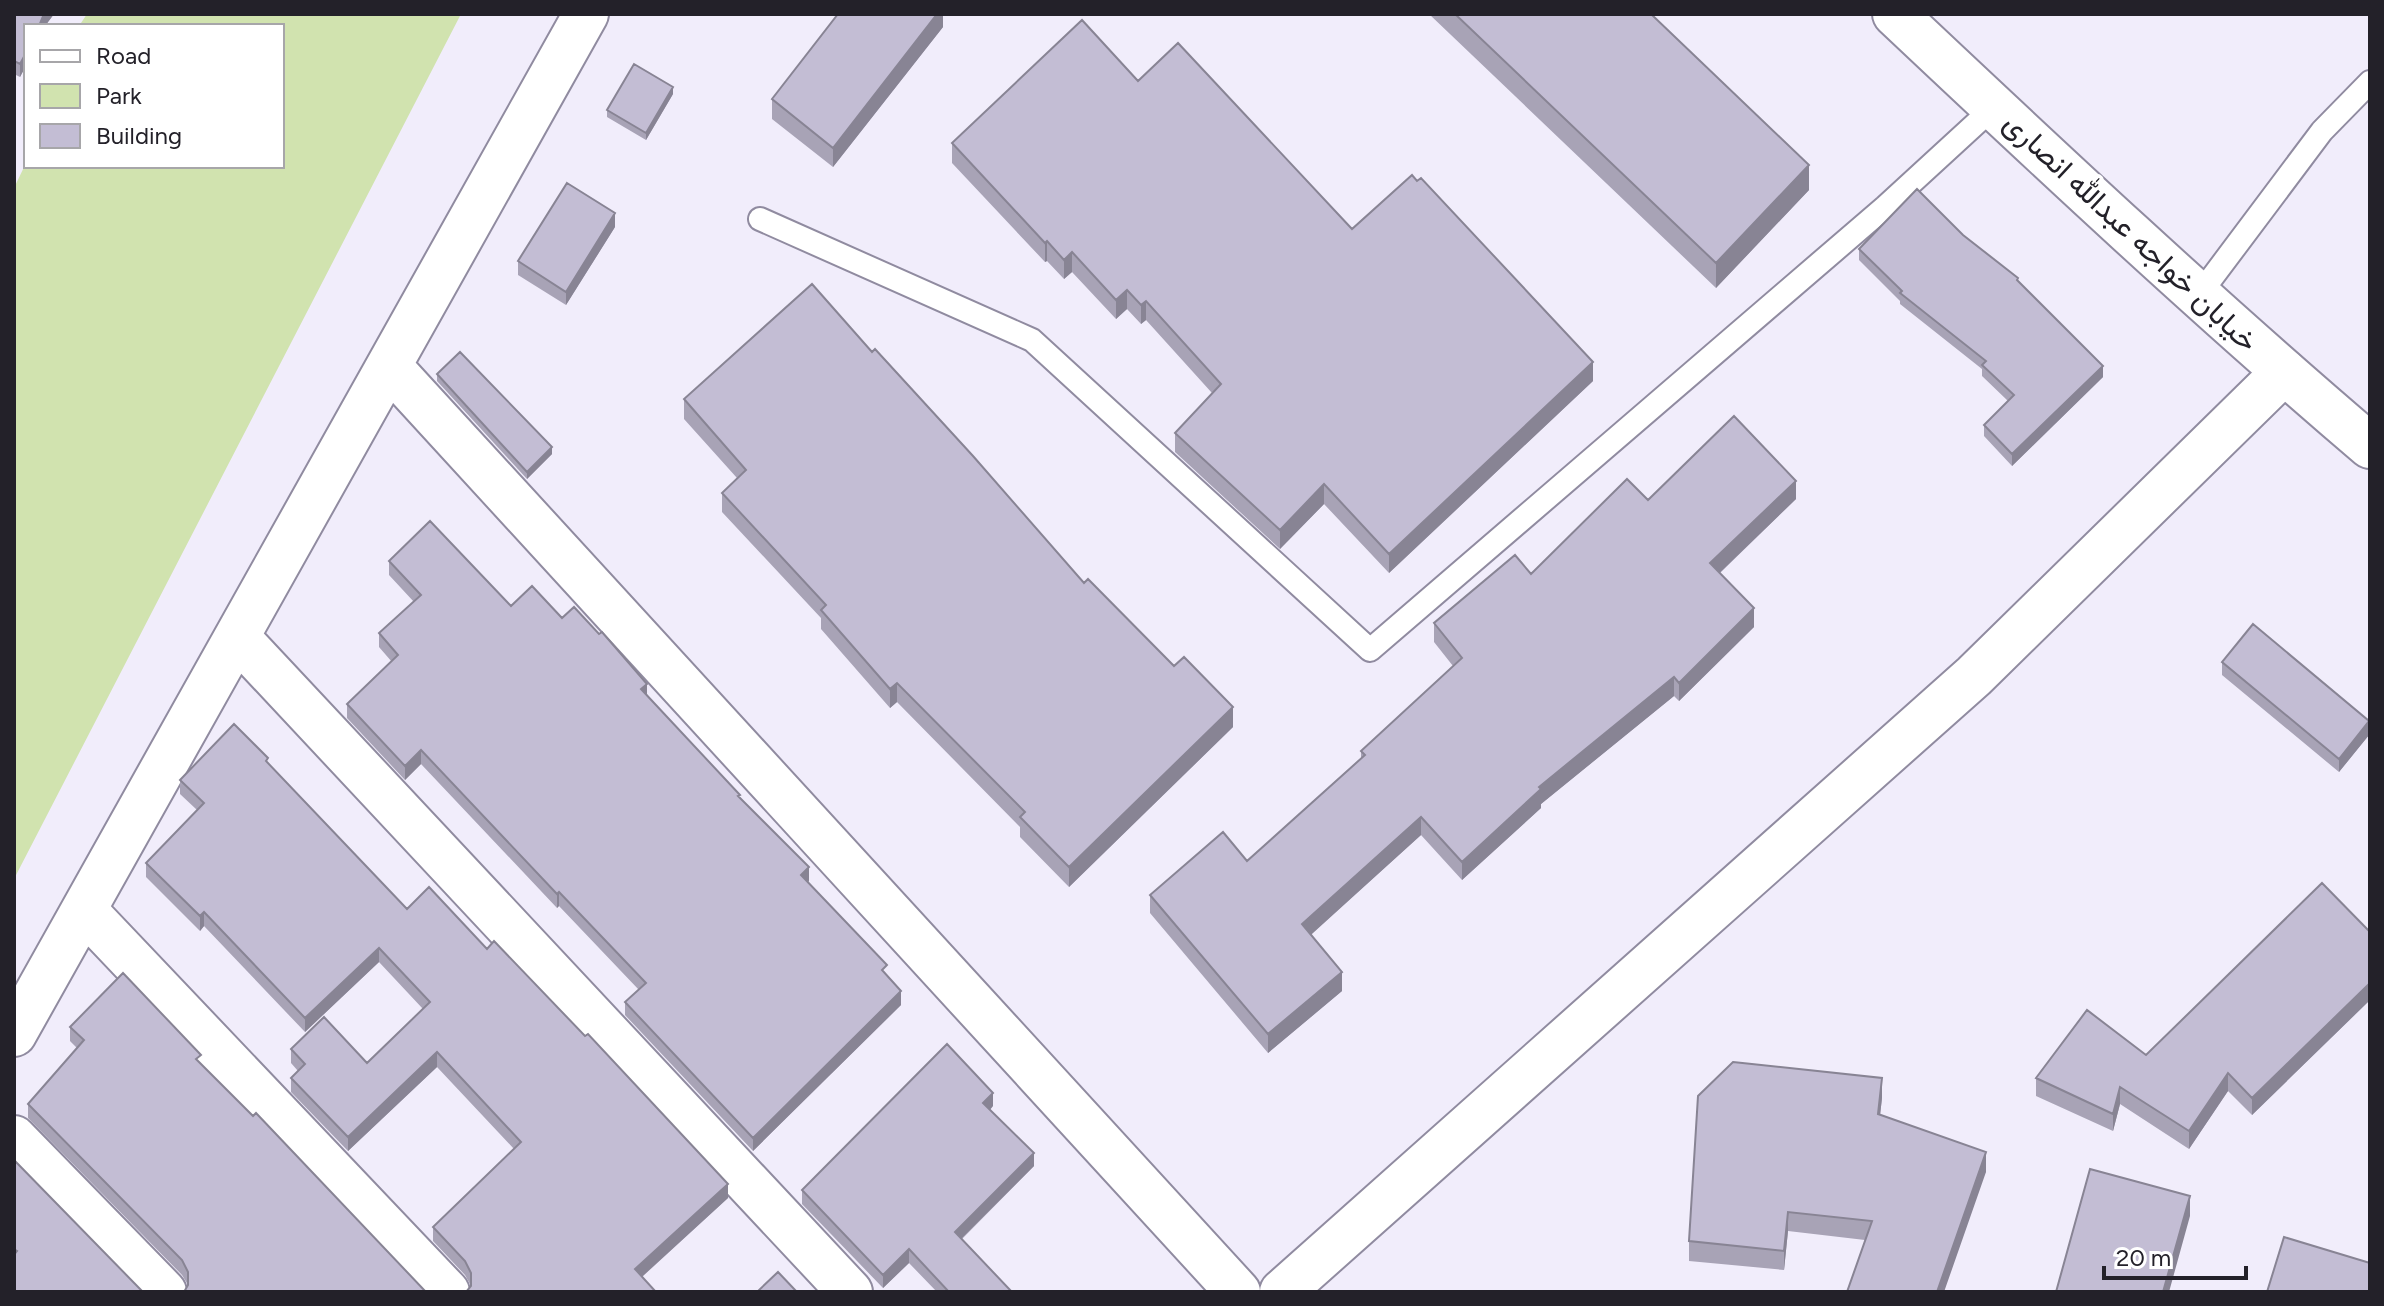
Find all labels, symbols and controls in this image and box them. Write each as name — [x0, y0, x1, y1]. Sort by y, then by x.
legend — [24, 24, 284, 168]
text: Road — [96, 41, 151, 70]
text: Park — [96, 81, 142, 110]
street label: خیابان خواجه عبدالله انصاری — [1996, 104, 2266, 359]
text: Building — [96, 121, 182, 150]
scale bar — [2104, 1230, 2246, 1280]
text: 20 m — [2116, 1243, 2171, 1272]

